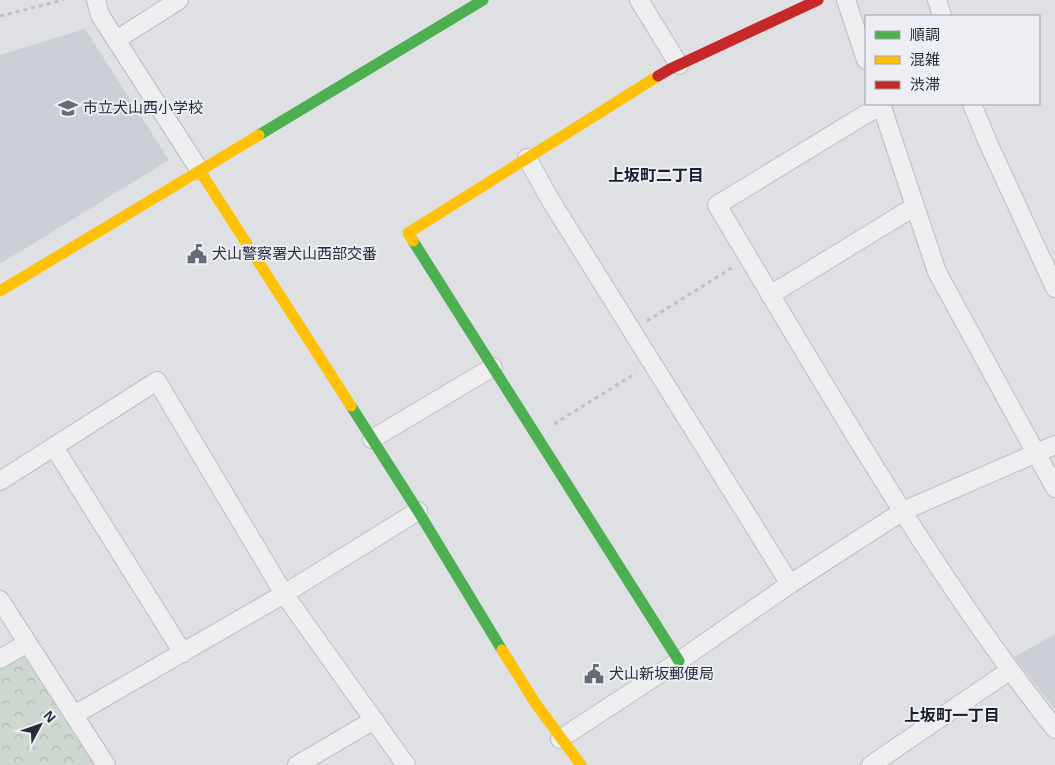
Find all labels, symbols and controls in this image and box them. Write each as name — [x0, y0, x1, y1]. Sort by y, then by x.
legend — [865, 15, 1040, 105]
text: 順調 — [910, 26, 940, 43]
text: 混雑 — [910, 51, 940, 68]
text: 渋滞 — [910, 76, 940, 93]
school or university icon: 市立犬山西小学校 — [57, 97, 79, 119]
place label: 市立犬山西小学校 — [83, 99, 203, 116]
district label: 上坂町二丁目 — [608, 167, 704, 184]
public building icon: 犬山警察署犬山西部交番 — [186, 243, 208, 265]
place label: 犬山警察署犬山西部交番 — [212, 245, 377, 262]
public building icon: 犬山新坂郵便局 — [583, 663, 605, 685]
place label: 犬山新坂郵便局 — [609, 665, 714, 682]
north arrow — [15, 700, 65, 750]
text: N — [40, 707, 59, 726]
district label: 上坂町一丁目 — [904, 707, 1000, 724]

